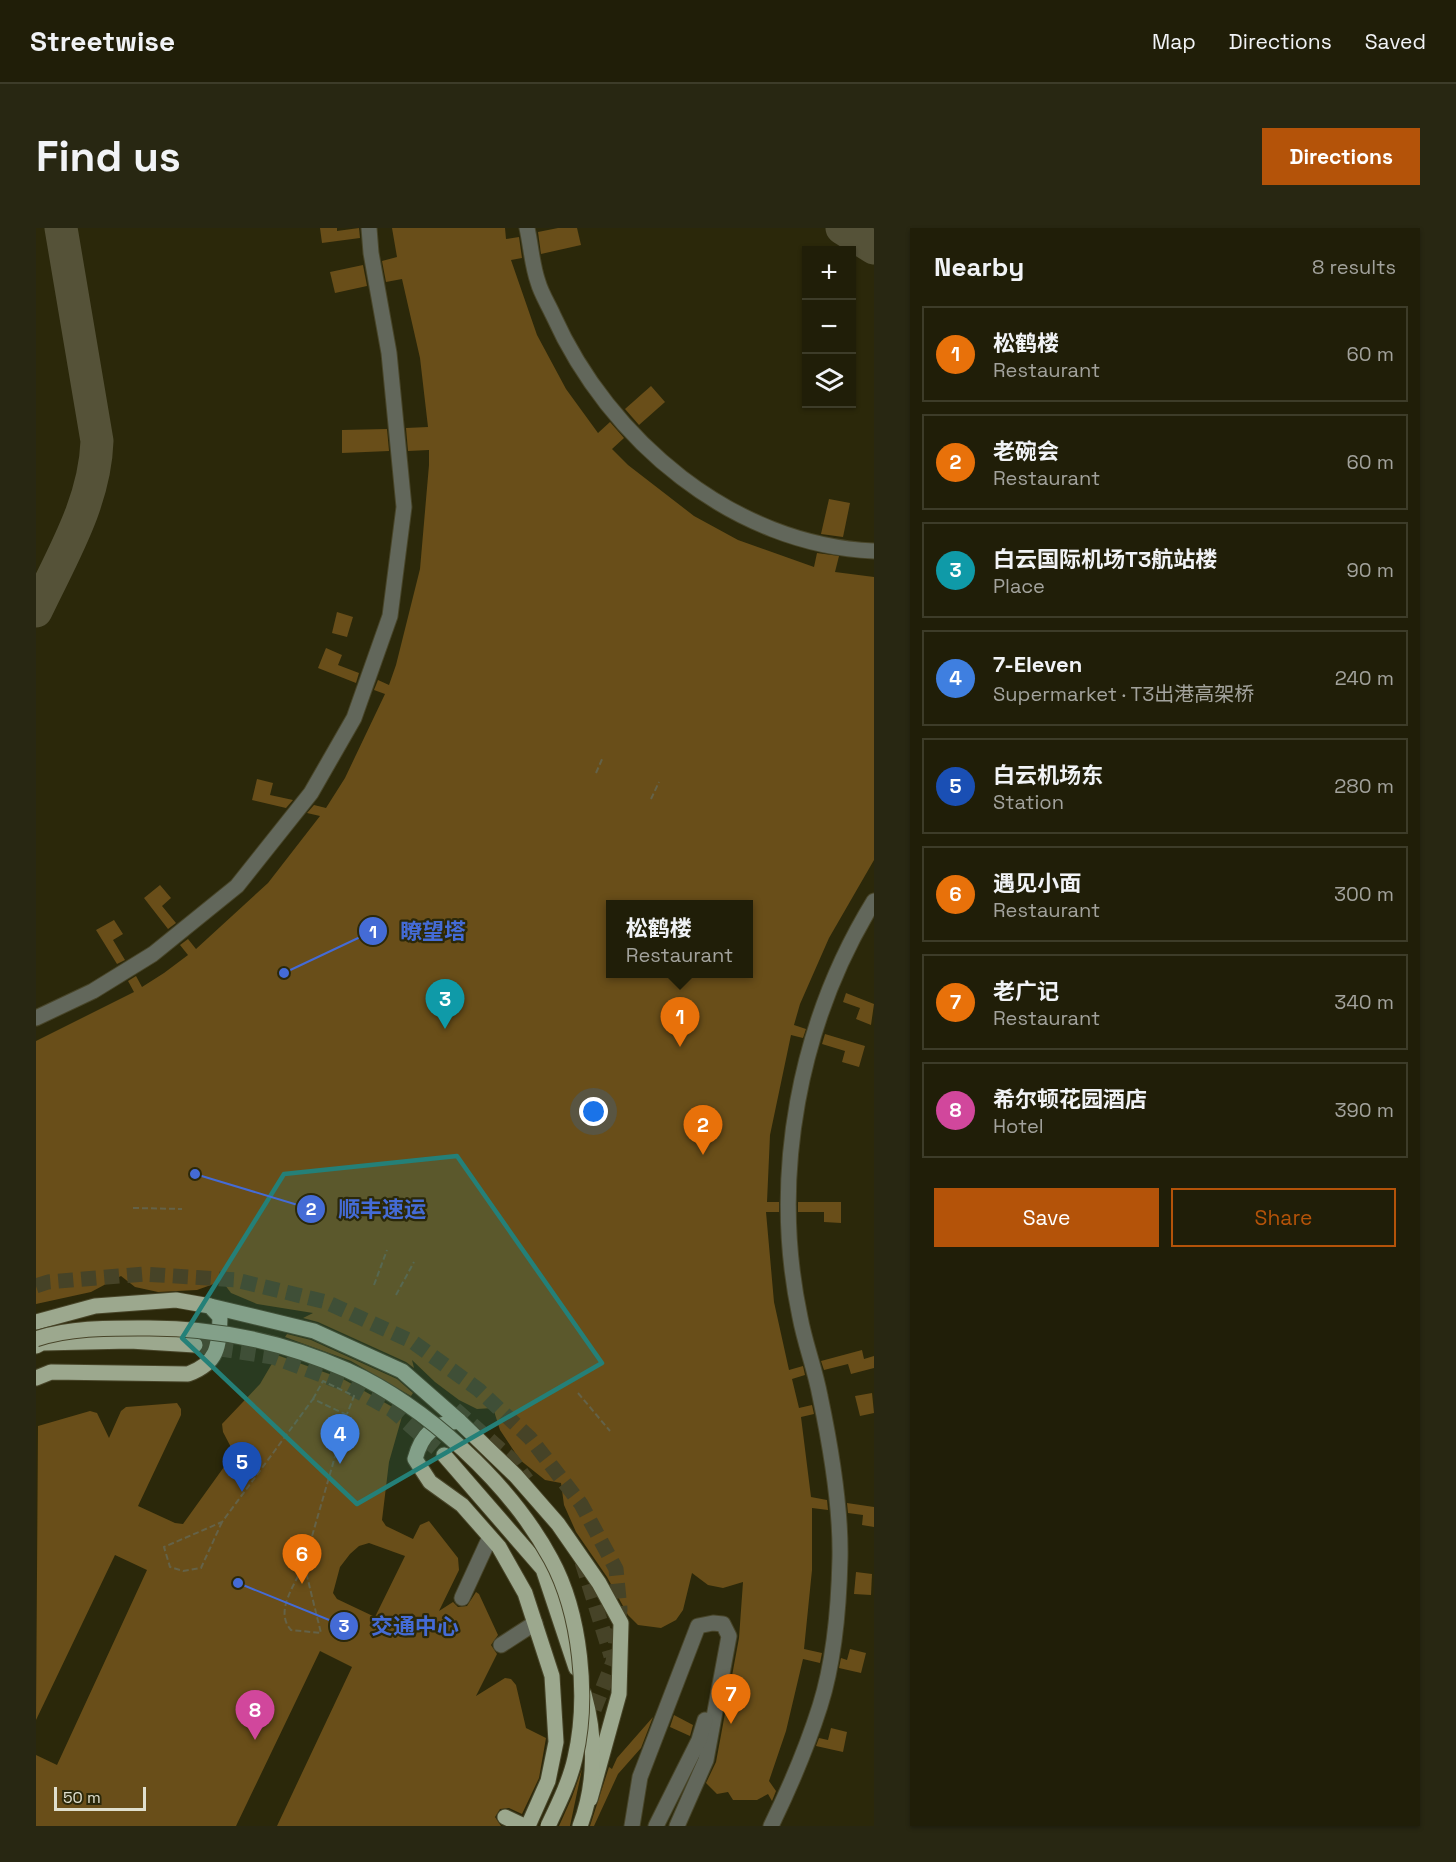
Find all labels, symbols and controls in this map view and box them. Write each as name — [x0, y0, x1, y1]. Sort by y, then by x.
text: Streetwise — [30, 23, 175, 59]
text: Map — [1152, 28, 1196, 55]
text: Directions — [1229, 28, 1332, 55]
text: Saved — [1365, 28, 1426, 55]
button: Directions — [1262, 128, 1420, 185]
text: Find us — [36, 130, 181, 183]
map controls — [802, 246, 856, 408]
button: + — [802, 246, 856, 300]
text: Nearby — [934, 250, 1024, 284]
text: 8 results — [1312, 254, 1396, 280]
button: − — [802, 300, 856, 354]
text: 松鹤楼 — [993, 329, 1059, 357]
text: 1 — [951, 341, 960, 367]
text: 60 m — [1347, 341, 1394, 367]
button: layers — [802, 354, 856, 408]
text: Restaurant — [993, 357, 1100, 383]
text: 老碗会 — [993, 437, 1059, 465]
text: 2 — [950, 449, 961, 475]
text: 60 m — [1347, 449, 1394, 475]
text: Restaurant — [993, 465, 1100, 491]
text: 白云国际机场T3航站楼 — [993, 545, 1217, 573]
text: 3 — [949, 557, 962, 583]
text: 90 m — [1347, 557, 1394, 583]
text: Place — [993, 573, 1045, 599]
text: 7-Eleven — [993, 650, 1082, 678]
text: 4 — [949, 665, 962, 691]
text: 240 m — [1335, 665, 1394, 691]
text: Supermarket · T3出港高架桥 — [993, 681, 1254, 707]
text: 白云机场东 — [993, 761, 1103, 789]
text: 5 — [950, 773, 962, 799]
text: 280 m — [1334, 773, 1394, 799]
text: Station — [993, 789, 1064, 815]
text: 遇见小面 — [993, 869, 1081, 897]
text: 6 — [949, 881, 962, 907]
text: 300 m — [1334, 881, 1394, 907]
text: Restaurant — [993, 897, 1100, 923]
popup — [606, 900, 753, 978]
callout: 瞭望塔 — [358, 911, 478, 951]
text: 松鹤楼 — [626, 914, 692, 942]
text: 瞭望塔 — [400, 917, 466, 945]
text: 1 — [369, 920, 377, 943]
text: Restaurant — [626, 942, 733, 968]
text: 老广记 — [993, 977, 1059, 1005]
pin: 3 — [426, 980, 464, 1029]
text: 7 — [950, 989, 961, 1015]
text: 340 m — [1334, 989, 1394, 1015]
pin: 1 — [660, 998, 700, 1047]
text: Restaurant — [993, 1005, 1100, 1031]
text: 希尔顿花园酒店 — [993, 1085, 1147, 1113]
your location — [579, 1097, 608, 1126]
text: 8 — [950, 1097, 962, 1123]
text: 390 m — [1335, 1097, 1394, 1123]
pin: 2 — [684, 1106, 722, 1155]
text: Hotel — [993, 1113, 1044, 1139]
button: Save — [934, 1188, 1159, 1247]
button: Share — [1171, 1188, 1396, 1247]
callout: 顺丰速运 — [296, 1189, 438, 1229]
text: 顺丰速运 — [338, 1195, 426, 1223]
text: 2 — [306, 1197, 317, 1220]
pin: 4 — [320, 1414, 360, 1464]
pin: 5 — [222, 1442, 262, 1492]
pin: 6 — [282, 1534, 322, 1584]
callout: 交通中心 — [329, 1606, 471, 1646]
text: 交通中心 — [371, 1612, 459, 1640]
text: 3 — [339, 1614, 350, 1637]
pin: 7 — [712, 1674, 750, 1724]
pin: 8 — [236, 1690, 274, 1740]
scale bar — [54, 1784, 146, 1812]
text: 50 m — [63, 1787, 101, 1808]

